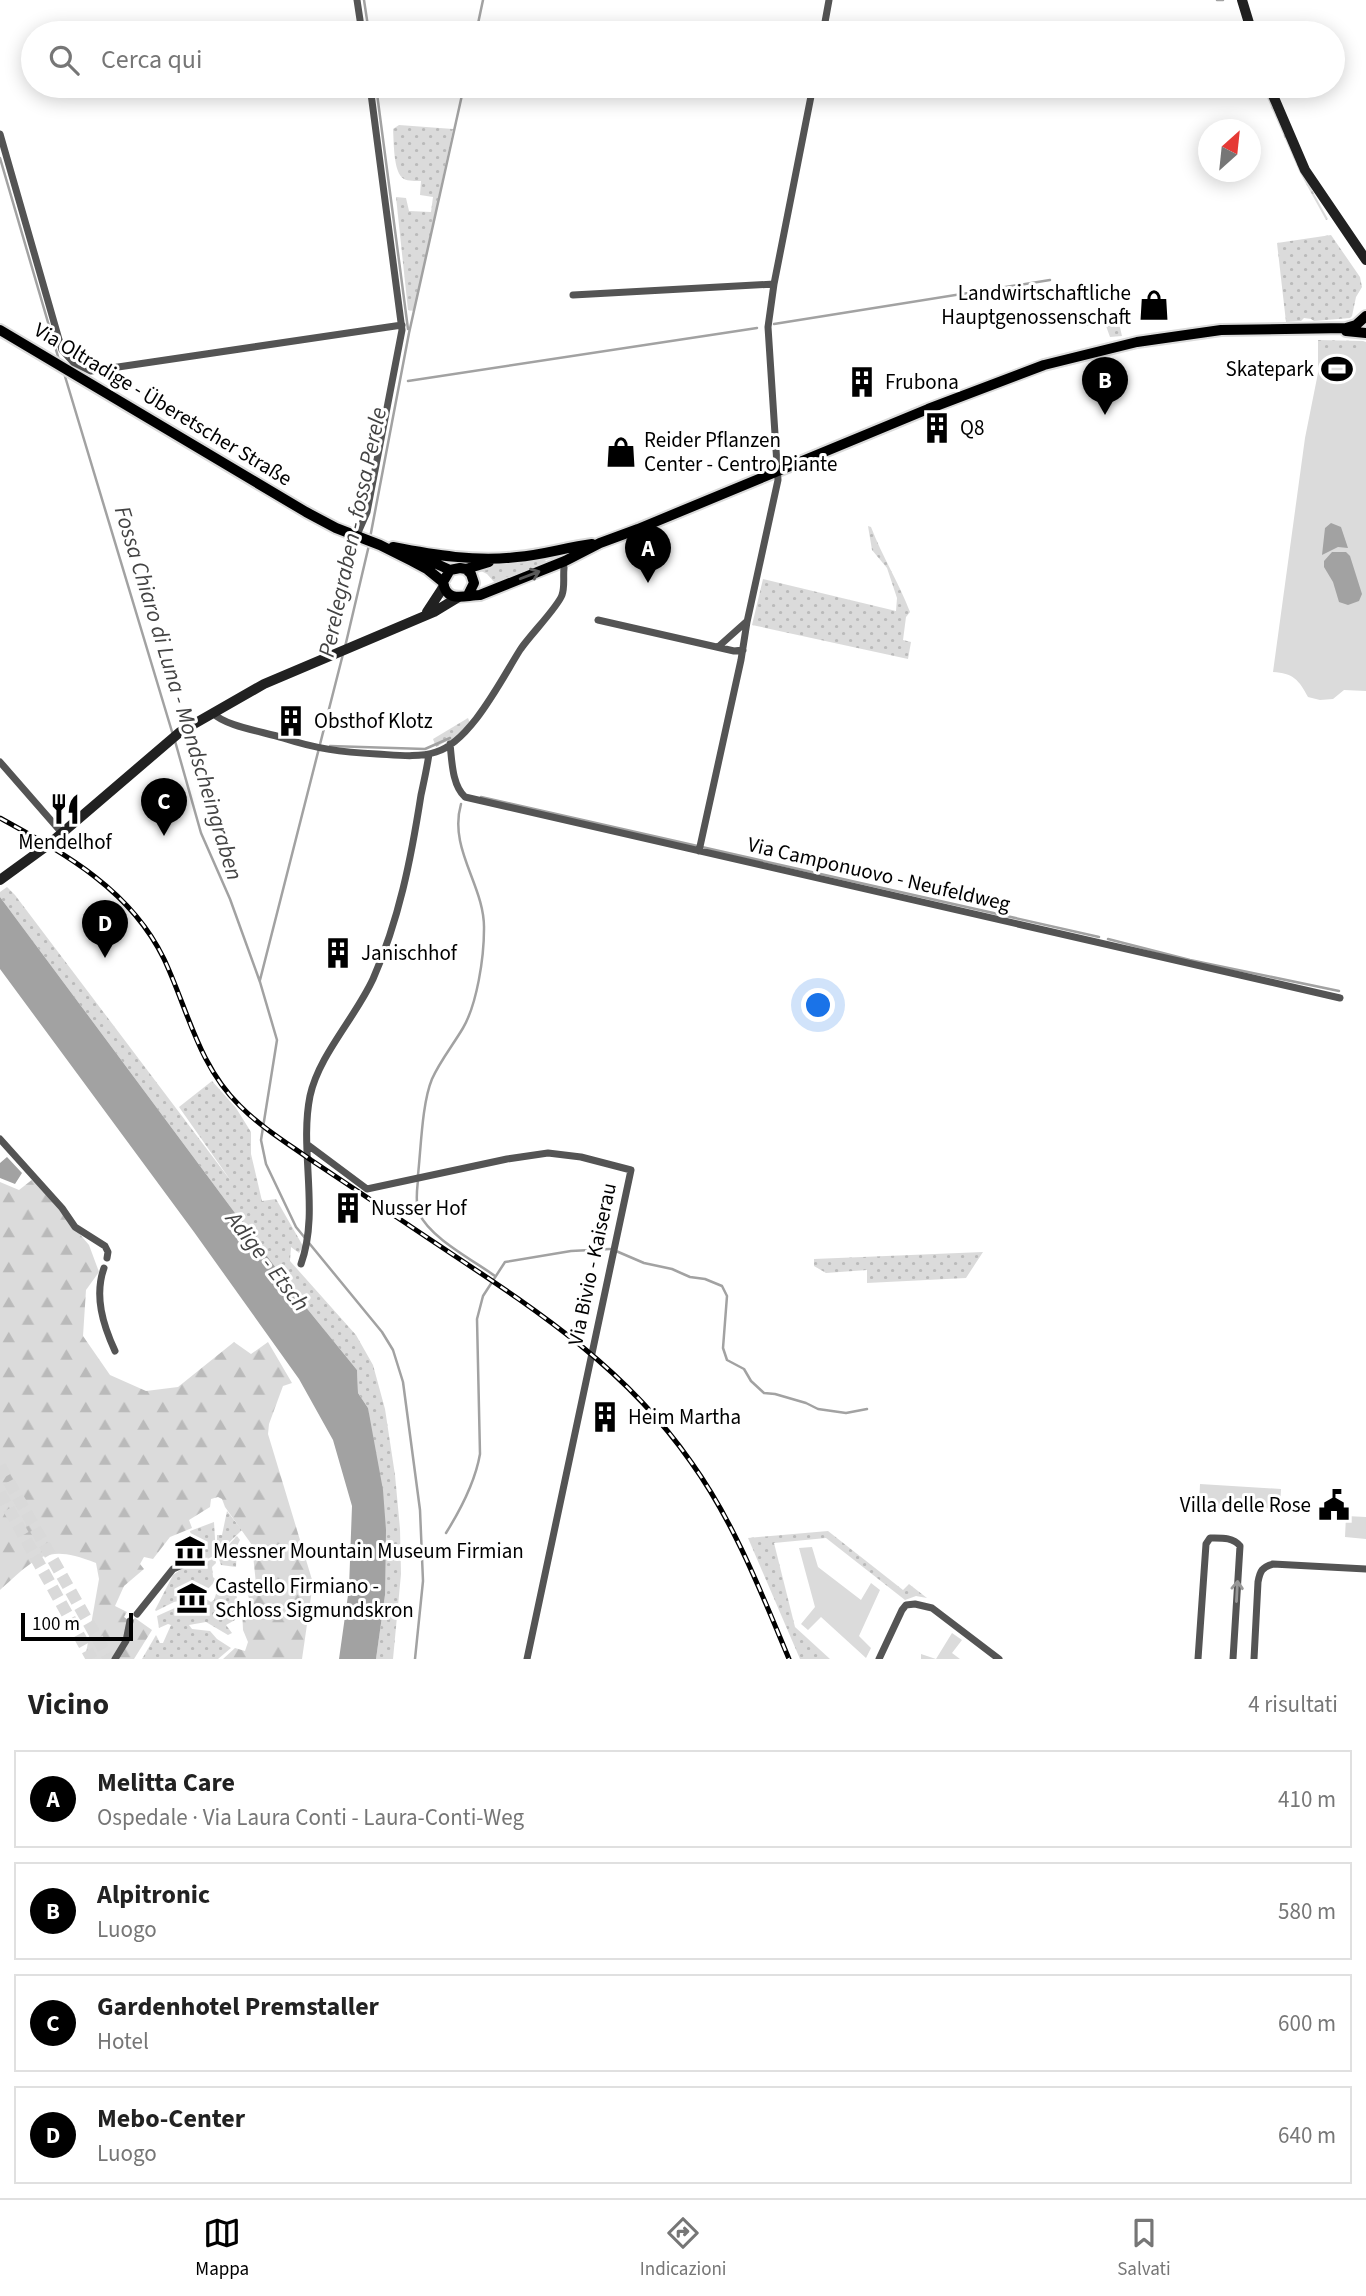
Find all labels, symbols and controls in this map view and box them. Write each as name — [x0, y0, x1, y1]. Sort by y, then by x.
search box — [21, 21, 1345, 98]
icon: search — [45, 41, 83, 79]
text: Cerca qui — [101, 41, 202, 78]
north arrow — [1198, 119, 1261, 182]
place label: Landwirtschaftliche Hauptgenossenschaft — [941, 278, 1132, 332]
shop icon: Landwirtschaftliche Hauptgenossenschaft — [1137, 288, 1171, 322]
street label: Via Oltradige - Überetscher Straße — [28, 315, 298, 493]
sports icon: Skatepark — [1320, 352, 1354, 386]
place label: Skatepark — [1225, 354, 1315, 384]
pin: B — [1082, 357, 1128, 415]
building icon: Frubona — [845, 365, 879, 399]
place label: Frubona — [885, 367, 959, 397]
water label: Perelegraben - fossa Perele — [310, 404, 395, 660]
building icon: Q8 — [920, 411, 954, 445]
place label: Q8 — [960, 413, 984, 443]
place label: Reider Pflanzen Center - Centro Piante — [644, 425, 837, 479]
shop icon: Reider Pflanzen Center - Centro Piante — [604, 435, 638, 469]
water label: Fossa Chiaro di Luna - Mondscheingraben — [109, 503, 249, 883]
pin: A — [625, 525, 671, 583]
one-way arrow — [518, 567, 540, 580]
building icon: Obsthof Klotz — [274, 704, 308, 738]
place label: Obsthof Klotz — [314, 706, 433, 736]
pin: C — [141, 778, 187, 836]
restaurant icon: Mendelhof — [48, 792, 82, 826]
place label: Mendelhof — [18, 827, 113, 857]
street label: Via Camponuovo - Neufeldweg — [745, 829, 1014, 919]
pin: D — [82, 900, 128, 958]
building icon: Janischhof — [321, 936, 355, 970]
place label: Janischhof — [361, 938, 458, 968]
your location — [801, 988, 835, 1022]
street label: Via Bivio - Kaiserau — [560, 1180, 624, 1348]
building icon: Nusser Hof — [331, 1191, 365, 1225]
place label: Nusser Hof — [371, 1193, 468, 1223]
water label: Adige - Etsch — [217, 1203, 317, 1318]
building icon: Heim Martha — [588, 1400, 622, 1434]
place label: Heim Martha — [628, 1402, 741, 1432]
public building icon: Villa delle Rose — [1317, 1488, 1351, 1522]
place label: Villa delle Rose — [1180, 1490, 1311, 1520]
museum icon: Messner Mountain Museum Firmian — [173, 1534, 207, 1568]
place label: Messner Mountain Museum Firmian — [213, 1536, 524, 1566]
place label: Castello Firmiano - Schloss Sigmundskron — [215, 1571, 414, 1625]
one-way arrow — [1231, 1580, 1244, 1603]
museum icon: Castello Firmiano - Schloss Sigmundskron — [175, 1581, 209, 1615]
scale bar — [21, 1610, 133, 1642]
text: 100 m — [32, 1611, 80, 1638]
text: Vicino — [28, 1683, 109, 1726]
text: 4 risultati — [1248, 1688, 1338, 1721]
text: Melitta Care — [97, 1764, 235, 1801]
text: A — [46, 1783, 60, 1816]
text: 410 m — [1278, 1783, 1336, 1816]
text: Ospedale · Via Laura Conti - Laura-Conti-Weg — [97, 1801, 524, 1834]
text: Alpitronic — [97, 1876, 210, 1913]
text: B — [46, 1895, 60, 1928]
text: 580 m — [1278, 1895, 1336, 1928]
text: Luogo — [97, 1913, 157, 1946]
text: Gardenhotel Premstaller — [97, 1988, 379, 2025]
text: C — [46, 2007, 60, 2040]
text: 600 m — [1278, 2007, 1336, 2040]
text: Hotel — [97, 2025, 149, 2058]
text: Mebo-Center — [97, 2100, 245, 2137]
text: D — [46, 2119, 60, 2152]
text: 640 m — [1278, 2119, 1336, 2152]
text: Luogo — [97, 2137, 157, 2170]
tab: Mappa — [195, 2214, 249, 2283]
tab: Indicazioni — [640, 2214, 727, 2283]
tab: Salvati — [1117, 2214, 1171, 2283]

